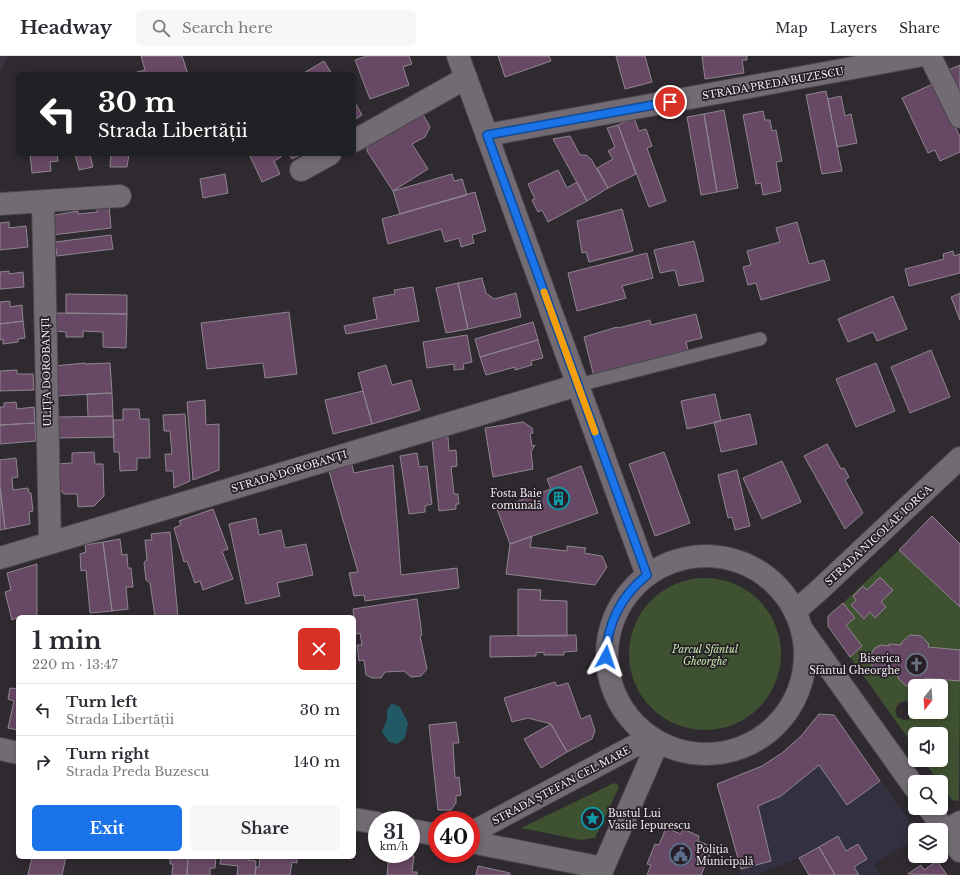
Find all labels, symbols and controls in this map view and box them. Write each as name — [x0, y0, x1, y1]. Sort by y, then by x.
search box — [136, 10, 416, 46]
text: Headway — [20, 16, 112, 39]
icon: search — [150, 17, 172, 39]
text: Search here — [182, 18, 273, 37]
text: Map — [775, 19, 808, 37]
text: Layers — [830, 19, 877, 37]
text: Share — [899, 19, 940, 37]
street label: STRADA PREDA BUZESCU — [701, 65, 845, 102]
text: 30 m — [98, 85, 175, 120]
pin — [653, 85, 687, 119]
icon: left — [32, 88, 84, 140]
icon: arrive — [659, 91, 681, 113]
text: Strada Libertății — [98, 120, 248, 142]
street label: ULIȚA DOROBANȚI — [39, 317, 55, 427]
street label: STRADA DOROBANȚI — [230, 448, 349, 496]
street label: STRADA NICOLAE IORGA — [822, 482, 935, 588]
building icon: Fosta Baie comunală — [545, 486, 571, 512]
place label: Fosta Baie comunală — [490, 487, 542, 512]
text: 1 min — [32, 626, 102, 655]
button: close — [298, 628, 340, 670]
position arrow — [585, 636, 627, 678]
park label: Parcul Sfântul Gheorghe — [671, 643, 739, 668]
church icon: Biserica Sfântul Gheorghe — [903, 651, 929, 677]
place label: Biserica Sfântul Gheorghe — [809, 652, 900, 677]
text: 220 m · 13:47 — [32, 656, 118, 673]
north arrow — [908, 679, 948, 719]
map controls — [908, 679, 948, 863]
text: Turn left — [66, 692, 137, 711]
icon: left — [32, 699, 54, 721]
text: 30 m — [300, 700, 340, 719]
text: Strada Libertății — [66, 711, 174, 728]
button: sound — [908, 727, 948, 767]
street label: STRADA ȘTEFAN CEL MARE — [490, 743, 633, 828]
text: Turn right — [66, 744, 149, 763]
icon: right — [32, 751, 54, 773]
text: 140 m — [293, 752, 340, 771]
text: Strada Preda Buzescu — [66, 763, 209, 780]
button: search — [908, 775, 948, 815]
button: Exit — [32, 805, 182, 851]
button: Share — [190, 805, 340, 851]
place icon: Bustul Lui Vasile Iepurescu — [580, 806, 606, 832]
place label: Bustul Lui Vasile Iepurescu — [607, 807, 691, 832]
speed limit sign: 40 — [428, 811, 480, 863]
text: 31 — [383, 820, 405, 844]
button: layers — [908, 823, 948, 863]
text: km/h — [380, 840, 408, 853]
public building icon: Poliția Municipală — [667, 842, 693, 868]
place label: Poliția Municipală — [696, 843, 754, 868]

